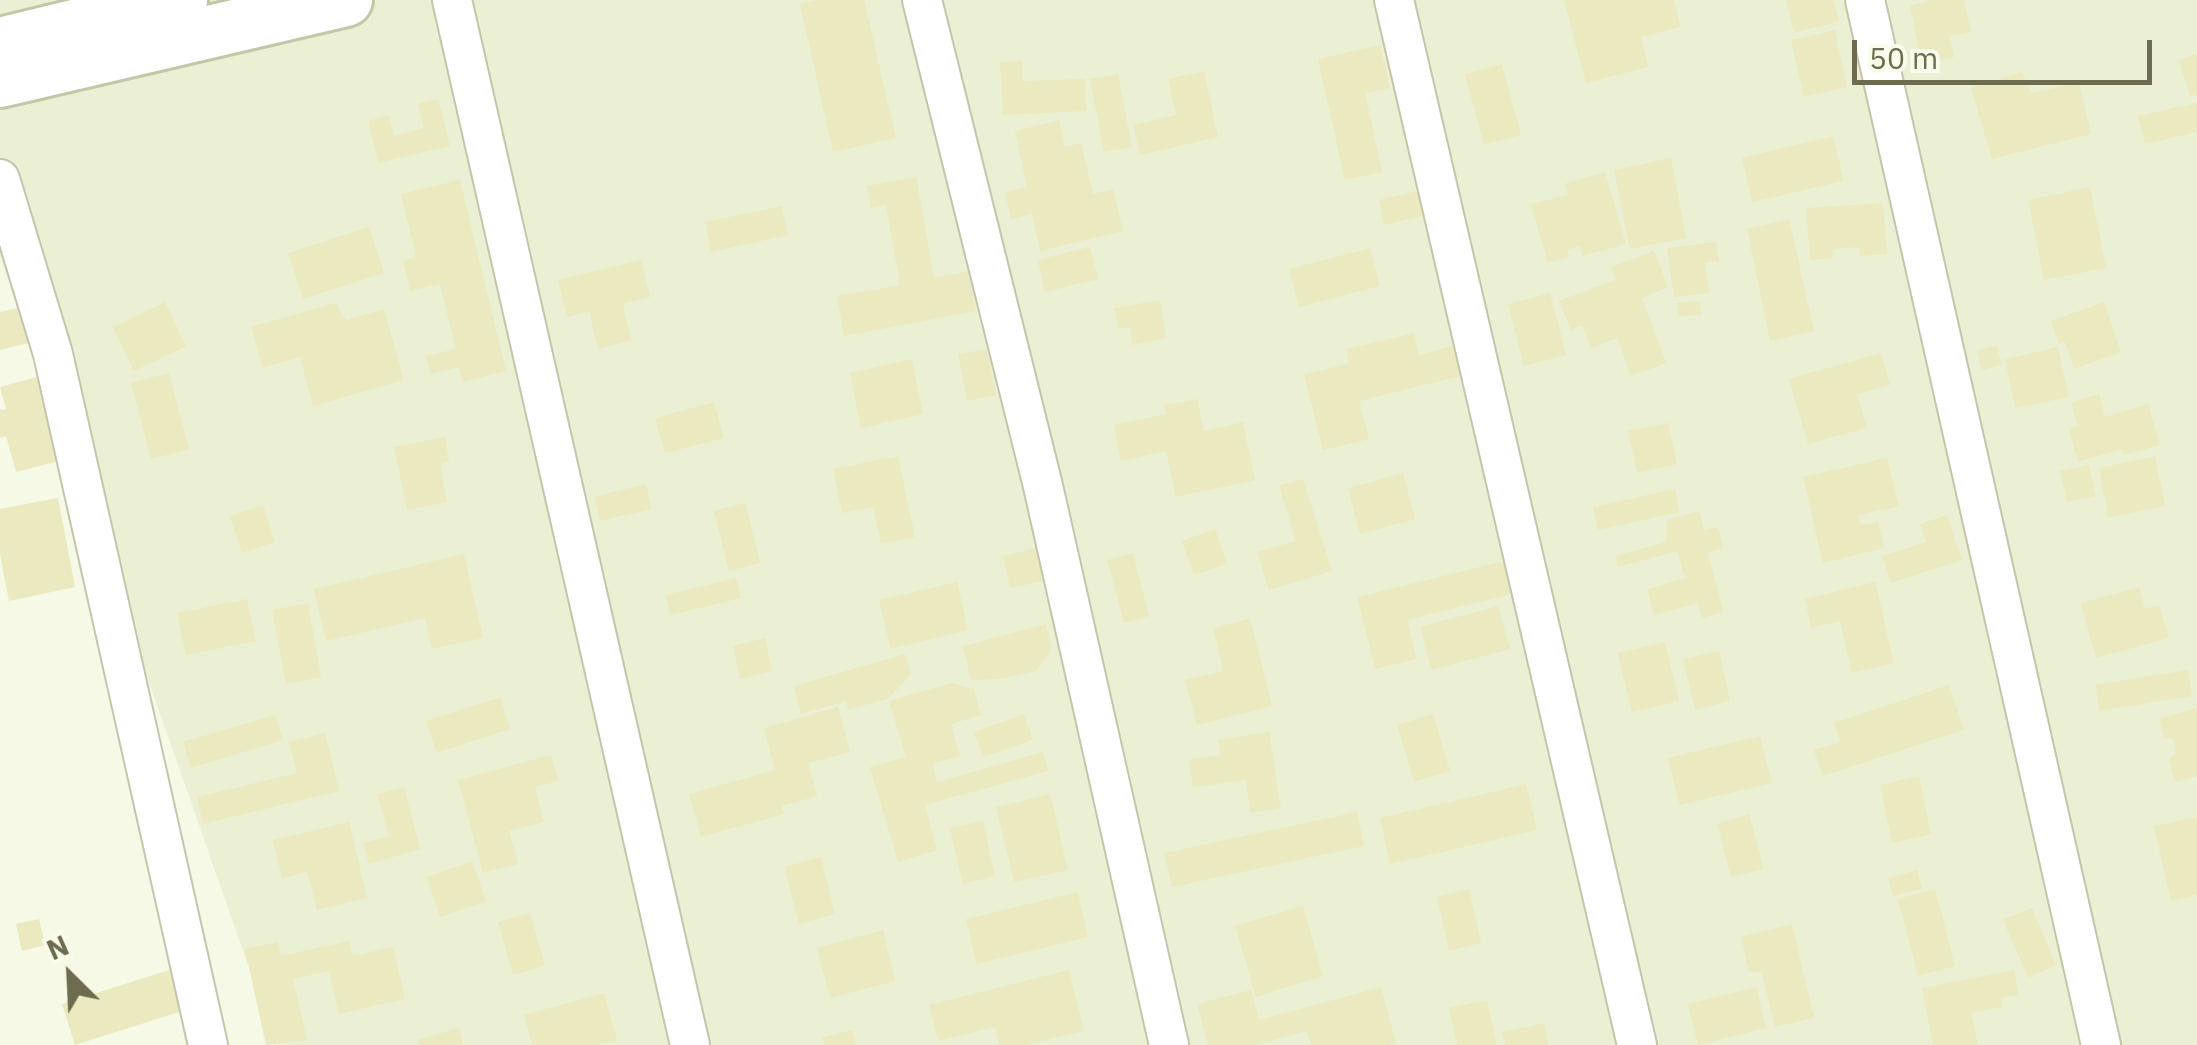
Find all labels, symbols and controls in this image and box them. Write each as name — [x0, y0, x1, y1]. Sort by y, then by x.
scale bar — [1857, 20, 2157, 82]
text: 50 m — [1869, 38, 1938, 77]
north arrow — [20, 925, 120, 1025]
text: N — [41, 926, 74, 968]

